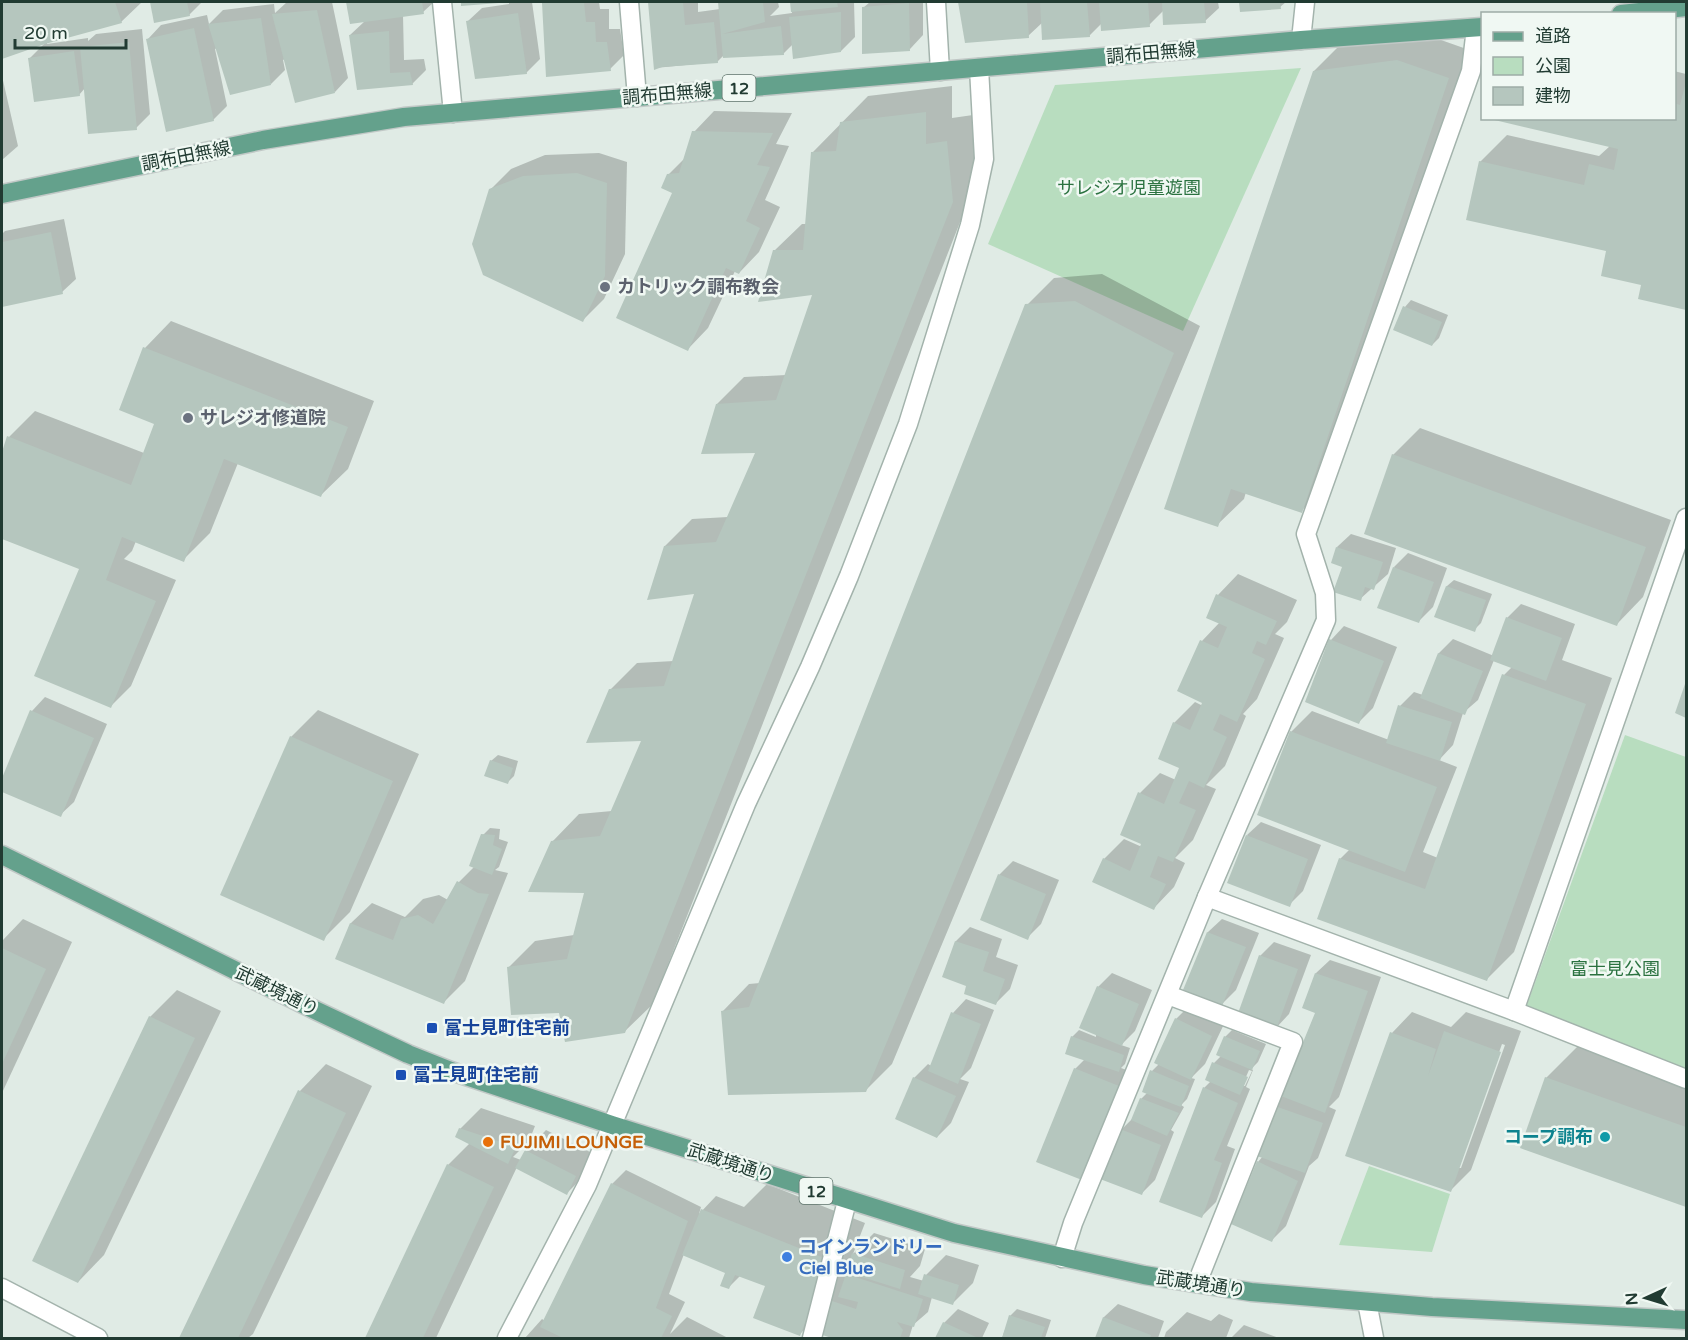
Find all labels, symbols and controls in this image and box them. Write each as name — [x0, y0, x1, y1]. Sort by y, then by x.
scale bar — [15, 12, 126, 50]
legend — [1481, 12, 1676, 120]
text: 20 m — [24, 22, 68, 44]
text: 道路 — [1535, 25, 1571, 47]
street label: 調布田無線 — [1105, 38, 1197, 68]
text: 公園 — [1535, 55, 1571, 77]
road number: 12 — [722, 75, 756, 101]
street label: 調布田無線 — [621, 79, 713, 109]
text: 建物 — [1535, 85, 1571, 107]
street label: 調布田無線 — [140, 137, 232, 175]
park label: サレジオ児童遊園 — [1057, 177, 1201, 199]
place label: カトリック調布教会 — [617, 276, 779, 298]
marker: カトリック調布教会 — [598, 280, 612, 294]
place label: サレジオ修道院 — [200, 407, 326, 429]
marker: サレジオ修道院 — [181, 411, 195, 425]
park label: 富士見公園 — [1570, 958, 1660, 980]
street label: 武蔵境通り — [232, 961, 322, 1021]
place label: 富士見町住宅前 — [444, 1017, 570, 1039]
marker: 富士見町住宅前 — [425, 1021, 439, 1035]
place label: 冨士見町住宅前 — [413, 1064, 539, 1086]
marker: 冨士見町住宅前 — [394, 1068, 408, 1082]
place label: コープ調布 — [1504, 1126, 1593, 1148]
marker: コープ調布 — [1598, 1130, 1612, 1144]
place label: FUJIMI LOUNGE — [500, 1131, 644, 1153]
marker: FUJIMI LOUNGE — [481, 1135, 495, 1149]
street label: 武蔵境通り — [685, 1139, 777, 1187]
road number: 12 — [800, 1178, 832, 1204]
place label: コインランドリー Ciel Blue — [799, 1236, 943, 1279]
marker: コインランドリー Ciel Blue — [780, 1250, 794, 1264]
street label: 武蔵境通り — [1155, 1266, 1247, 1302]
north arrow — [1616, 1268, 1676, 1328]
text: N — [1622, 1292, 1642, 1306]

